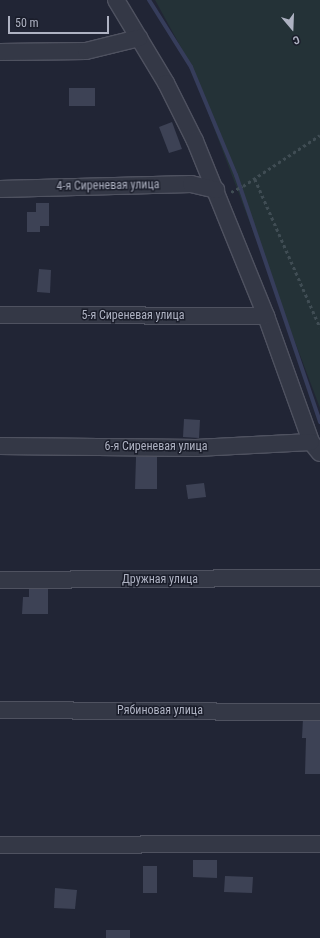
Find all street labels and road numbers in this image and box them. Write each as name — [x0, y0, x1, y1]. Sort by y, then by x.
street label: 4-я Сиреневая улица — [56, 178, 160, 194]
street label: 5-я Сиреневая улица — [82, 309, 184, 323]
street label: 6-я Сиреневая улица — [105, 440, 207, 454]
street label: Дружная улица — [122, 573, 198, 587]
street label: Рябиновая улица — [117, 704, 203, 718]

